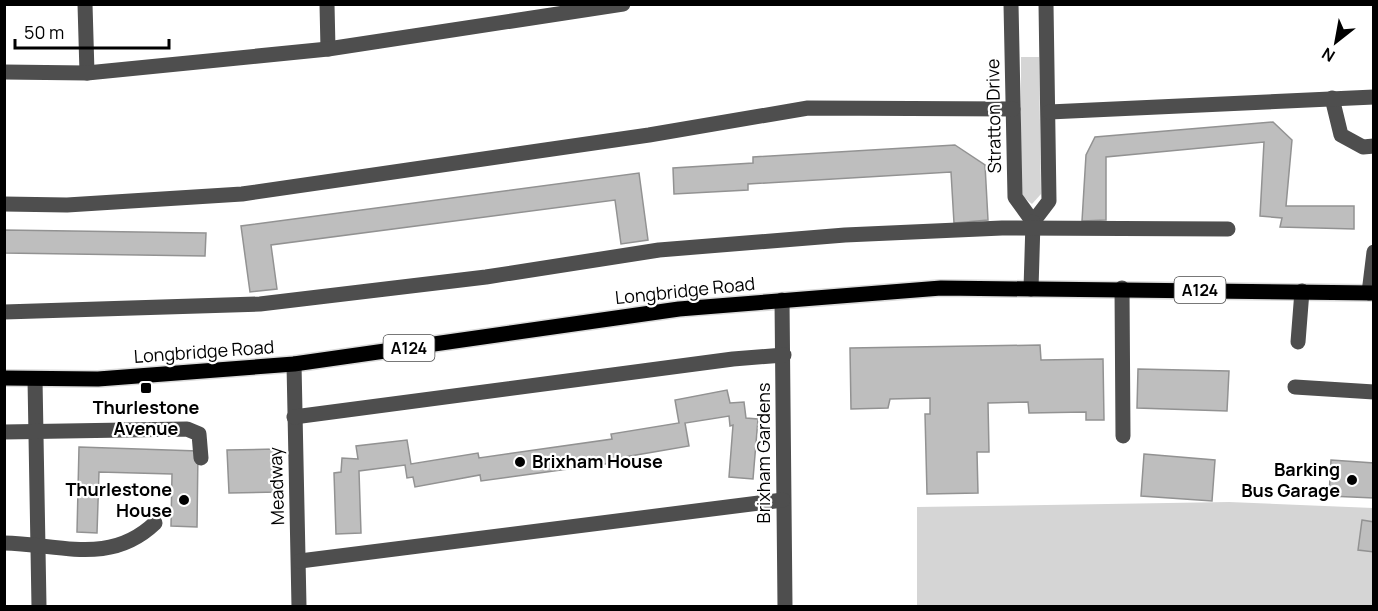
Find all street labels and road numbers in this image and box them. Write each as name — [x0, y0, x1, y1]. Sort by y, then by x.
street label: Stratton Drive — [980, 58, 1006, 174]
street label: Longbridge Road — [614, 271, 756, 309]
road number: A124 — [1174, 277, 1226, 303]
street label: Longbridge Road — [133, 334, 275, 368]
road number: A124 — [384, 335, 434, 361]
street label: Brixham Gardens — [751, 383, 775, 523]
street label: Meadway — [263, 446, 289, 526]

